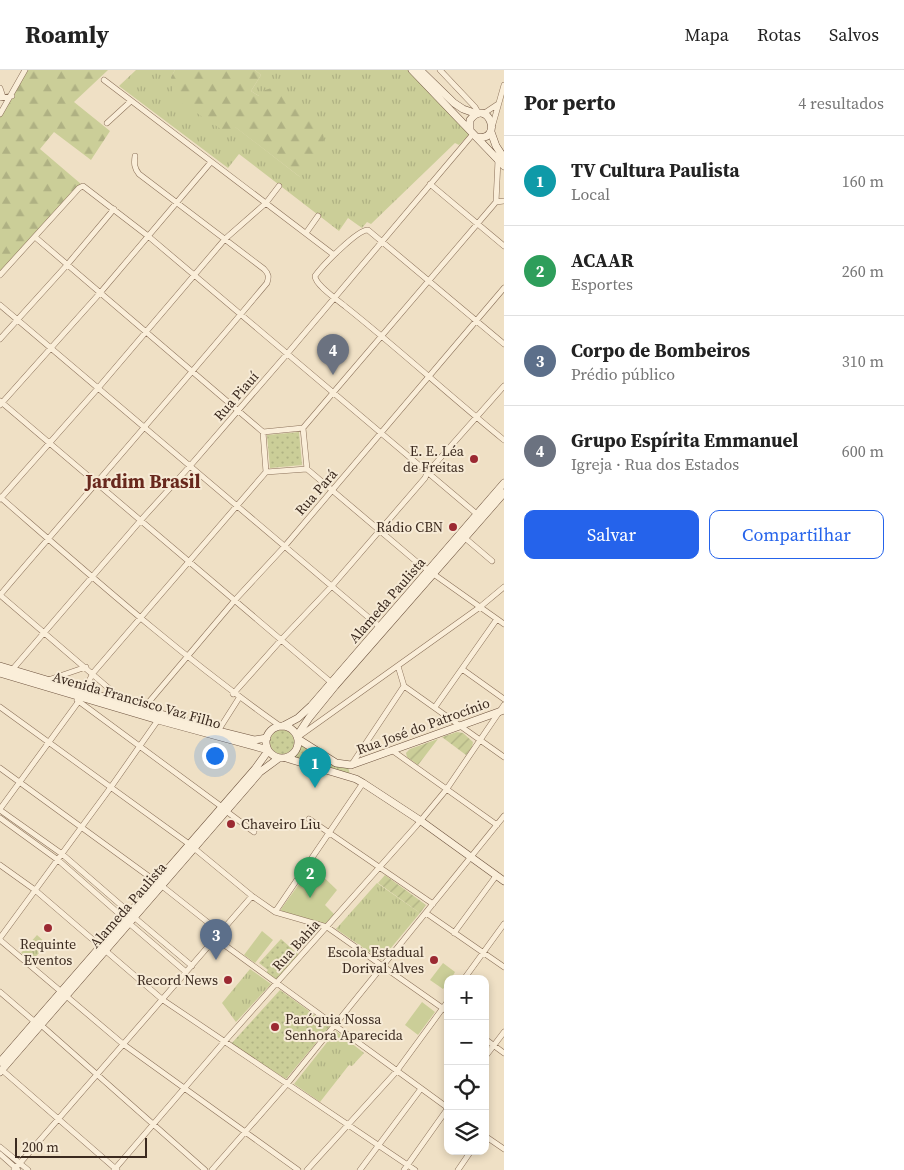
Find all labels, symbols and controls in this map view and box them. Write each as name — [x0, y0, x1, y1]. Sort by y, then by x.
text: Roamly — [25, 18, 109, 51]
text: Mapa — [685, 22, 729, 47]
text: Rotas — [757, 22, 801, 47]
text: Salvos — [829, 22, 879, 47]
text: Por perto — [524, 88, 616, 117]
text: 4 resultados — [798, 92, 884, 114]
text: TV Cultura Paulista — [571, 157, 740, 183]
text: 1 — [536, 170, 544, 192]
text: 160 m — [842, 170, 884, 192]
text: Local — [571, 183, 610, 205]
text: ACAAR — [571, 247, 634, 273]
text: 2 — [536, 260, 544, 282]
text: 260 m — [842, 260, 884, 282]
text: Esportes — [571, 273, 633, 295]
pin: 4 — [317, 334, 349, 375]
text: Corpo de Bombeiros — [571, 337, 750, 363]
text: 3 — [536, 350, 544, 372]
text: 310 m — [842, 350, 884, 372]
text: Prédio público — [571, 363, 675, 385]
street label: Rua Piauí — [209, 367, 263, 425]
text: Grupo Espírita Emmanuel — [571, 427, 798, 453]
text: 4 — [536, 440, 544, 462]
text: 600 m — [842, 440, 884, 462]
place label: E. E. Léa de Freitas — [403, 441, 465, 477]
marker: E. E. Léa de Freitas — [468, 453, 480, 465]
text: Igreja · Rua dos Estados — [571, 453, 739, 475]
street label: Rua Pará — [290, 464, 342, 520]
district label: Jardim Brasil — [84, 468, 201, 494]
button: Salvar — [524, 510, 699, 559]
button: Compartilhar — [709, 510, 884, 559]
place label: Rádio CBN — [376, 517, 443, 537]
marker: Rádio CBN — [447, 521, 459, 533]
street label: Alameda Paulista — [344, 552, 431, 647]
street label: Avenida Francisco Vaz Filho — [50, 666, 224, 734]
street label: Rua José do Patrocínio — [354, 693, 493, 759]
your location — [202, 743, 228, 769]
pin: 1 — [299, 747, 331, 788]
place label: Chaveiro Liu — [241, 814, 321, 834]
marker: Chaveiro Liu — [225, 818, 237, 830]
street label: Alameda Paulista — [85, 857, 172, 952]
pin: 2 — [294, 857, 326, 898]
street label: Rua Bahia — [267, 914, 325, 975]
pin: 3 — [200, 919, 232, 960]
marker: Requinte Eventos — [42, 922, 54, 934]
place label: Requinte Eventos — [20, 934, 76, 970]
place label: Escola Estadual Dorival Alves — [327, 942, 424, 978]
marker: Escola Estadual Dorival Alves — [428, 954, 440, 966]
place label: Record News — [137, 970, 218, 990]
marker: Record News — [222, 974, 234, 986]
map controls — [444, 975, 489, 1155]
button: + — [444, 975, 489, 1020]
place label: Paróquia Nossa Senhora Aparecida — [285, 1009, 404, 1045]
button: − — [444, 1020, 489, 1065]
marker: Paróquia Nossa Senhora Aparecida — [269, 1021, 281, 1033]
button: locate — [444, 1065, 489, 1110]
button: layers — [444, 1110, 489, 1155]
scale bar — [15, 1135, 148, 1158]
text: 200 m — [22, 1137, 59, 1157]

